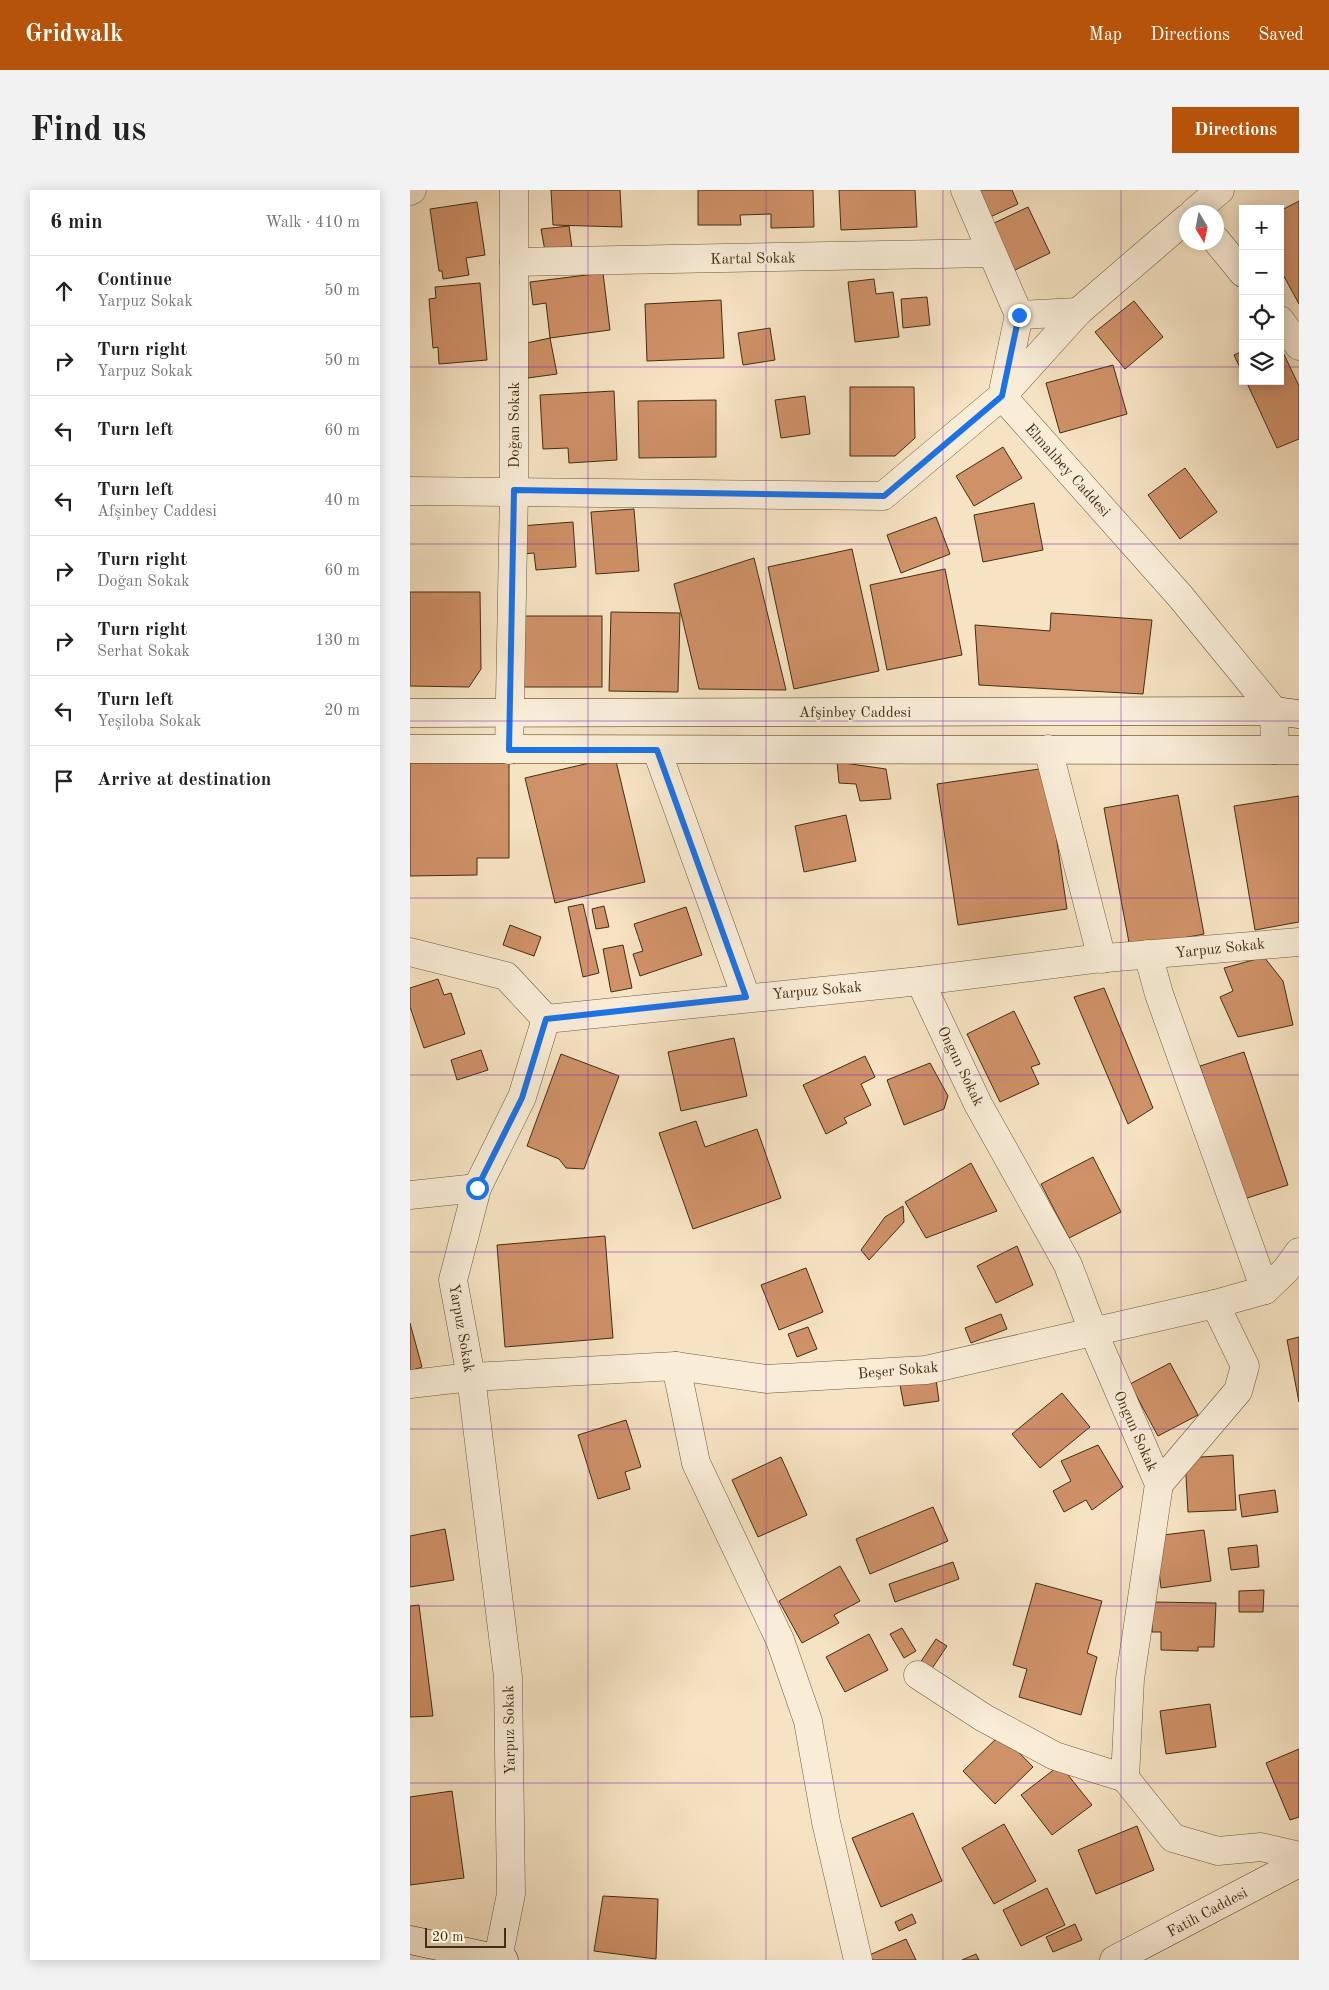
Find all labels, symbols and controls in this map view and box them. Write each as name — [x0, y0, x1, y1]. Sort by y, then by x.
text: Gridwalk — [25, 23, 123, 47]
text: Map — [1089, 26, 1122, 44]
text: Directions — [1150, 26, 1230, 44]
text: Saved — [1258, 26, 1304, 44]
button: Directions — [1172, 107, 1299, 153]
text: Find us — [30, 113, 146, 148]
north arrow — [1179, 205, 1224, 250]
map controls — [1239, 205, 1284, 385]
button: + — [1239, 205, 1284, 250]
text: 6 min — [50, 212, 103, 233]
text: Walk · 410 m — [265, 215, 360, 231]
button: − — [1239, 250, 1284, 295]
street label: Kartal Sokak — [710, 251, 796, 268]
text: Continue — [97, 271, 172, 290]
icon: ahead — [50, 277, 78, 305]
text: 50 m — [324, 283, 360, 299]
text: Yarpuz Sokak — [97, 294, 193, 310]
button: locate — [1239, 295, 1284, 340]
route end — [1008, 304, 1031, 327]
button: layers — [1239, 340, 1284, 385]
text: Turn right — [97, 341, 187, 360]
icon: right — [50, 347, 78, 375]
text: 50 m — [324, 353, 360, 369]
text: Yarpuz Sokak — [97, 364, 193, 380]
street label: Doğan Sokak — [508, 381, 523, 468]
icon: left — [50, 417, 78, 445]
text: Turn left — [97, 421, 174, 440]
street label: Elmalıbey Caddesi — [1021, 422, 1112, 520]
text: 60 m — [324, 423, 360, 439]
text: Turn left — [97, 481, 174, 500]
icon: left — [50, 487, 78, 515]
text: 40 m — [324, 493, 360, 509]
text: Afşinbey Caddesi — [97, 504, 217, 520]
text: Turn right — [97, 551, 187, 570]
icon: right — [50, 557, 78, 585]
text: 60 m — [324, 563, 360, 579]
text: Doğan Sokak — [97, 574, 189, 590]
text: Turn right — [97, 621, 187, 640]
icon: right — [50, 627, 78, 655]
text: 130 m — [315, 633, 360, 649]
text: Serhat Sokak — [97, 644, 190, 660]
text: Turn left — [97, 691, 174, 710]
icon: left — [50, 697, 78, 725]
text: 20 m — [324, 703, 360, 719]
street label: Afşinbey Caddesi — [799, 706, 911, 721]
text: Yeşiloba Sokak — [97, 714, 201, 730]
icon: arrive — [50, 767, 78, 795]
text: Arrive at destination — [97, 771, 271, 790]
street label: Yarpuz Sokak — [1175, 937, 1266, 962]
street label: Yarpuz Sokak — [772, 980, 863, 1003]
street label: Ongun Sokak — [934, 1024, 985, 1109]
route start — [466, 1177, 489, 1200]
street label: Yarpuz Sokak — [445, 1283, 476, 1374]
street label: Beşer Sokak — [857, 1360, 939, 1382]
street label: Ongun Sokak — [1110, 1389, 1159, 1474]
street label: Yarpuz Sokak — [502, 1685, 519, 1775]
street label: Fatih Caddesi — [1165, 1886, 1250, 1941]
scale bar — [425, 1925, 506, 1948]
text: 20 m — [432, 1930, 463, 1944]

